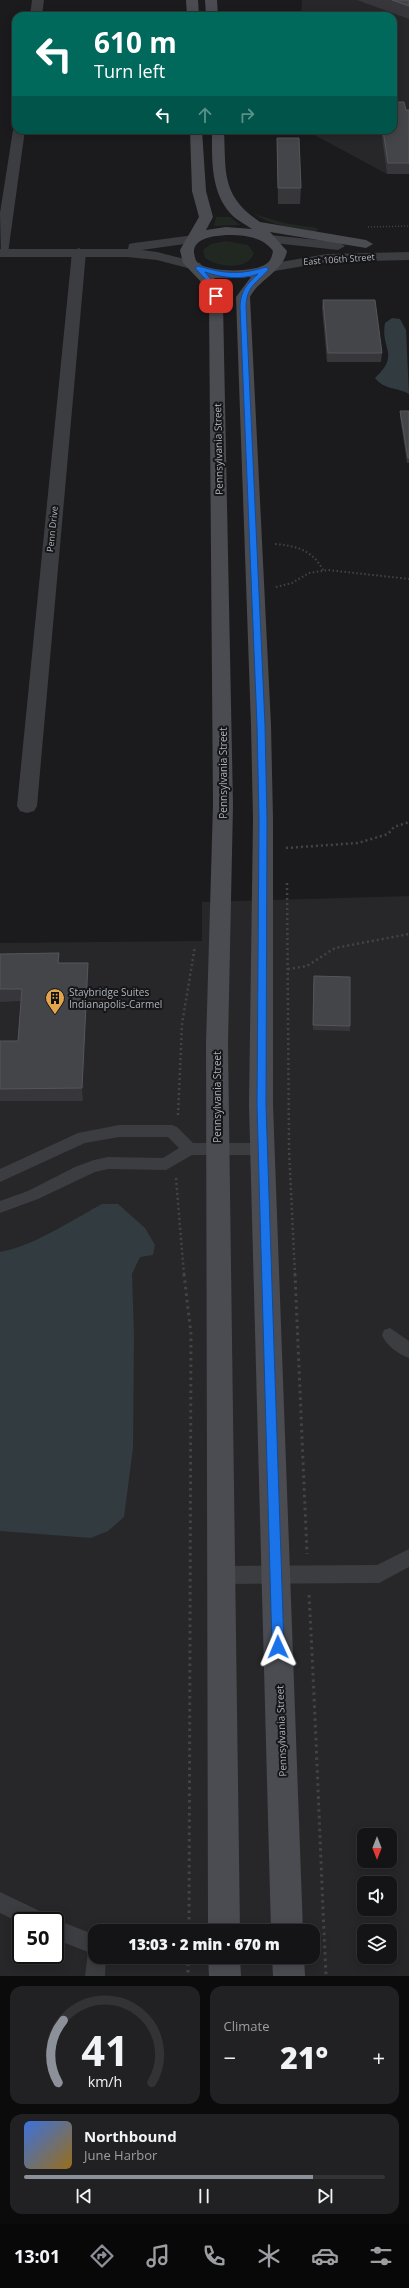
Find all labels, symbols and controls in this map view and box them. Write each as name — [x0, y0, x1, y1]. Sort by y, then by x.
text: 610 m — [94, 23, 177, 61]
icon: left — [28, 28, 80, 80]
text: Turn left — [94, 59, 165, 83]
icon: left — [152, 104, 174, 126]
icon: ahead — [194, 104, 216, 126]
icon: right — [236, 104, 258, 126]
street label: East 106th Street — [303, 250, 375, 268]
pin — [199, 279, 233, 313]
icon: arrive — [205, 285, 227, 307]
street label: Pennsylvania Street — [210, 403, 226, 495]
street label: Penn Drive — [43, 506, 61, 552]
street label: Pennsylvania Street — [216, 727, 230, 819]
place label: Staybridge Suites Indianapolis-Carmel — [69, 985, 162, 1011]
building icon: Staybridge Suites Indianapolis-Carmel — [44, 987, 66, 1015]
street label: Pennsylvania Street — [210, 1051, 224, 1143]
position arrow — [257, 1626, 299, 1668]
street label: Pennsylvania Street — [272, 1685, 290, 1777]
north arrow — [357, 1828, 397, 1868]
map controls — [357, 1828, 397, 1964]
button: sound — [357, 1876, 397, 1916]
speed limit sign: 50 — [12, 1912, 64, 1964]
button: layers — [357, 1924, 397, 1964]
text: 13:03 · 2 min · 670 m — [128, 1934, 280, 1954]
text: Climate — [224, 2017, 269, 2035]
text: 41 — [81, 2022, 129, 2078]
text: 21° — [280, 2037, 328, 2078]
text: − — [224, 2042, 236, 2072]
text: + — [372, 2042, 385, 2072]
text: km/h — [87, 2072, 122, 2091]
text: Northbound — [84, 2126, 177, 2146]
text: June Harbor — [84, 2146, 157, 2164]
icon: previous — [73, 2185, 95, 2207]
icon: pause — [193, 2185, 215, 2207]
icon: next — [314, 2185, 336, 2207]
icon: directions — [88, 2242, 116, 2270]
icon: music — [144, 2242, 172, 2270]
icon: phone — [200, 2242, 228, 2270]
icon: climate — [255, 2242, 283, 2270]
icon: car — [311, 2242, 339, 2270]
icon: filters — [367, 2242, 395, 2270]
text: 13:01 — [14, 2244, 60, 2268]

